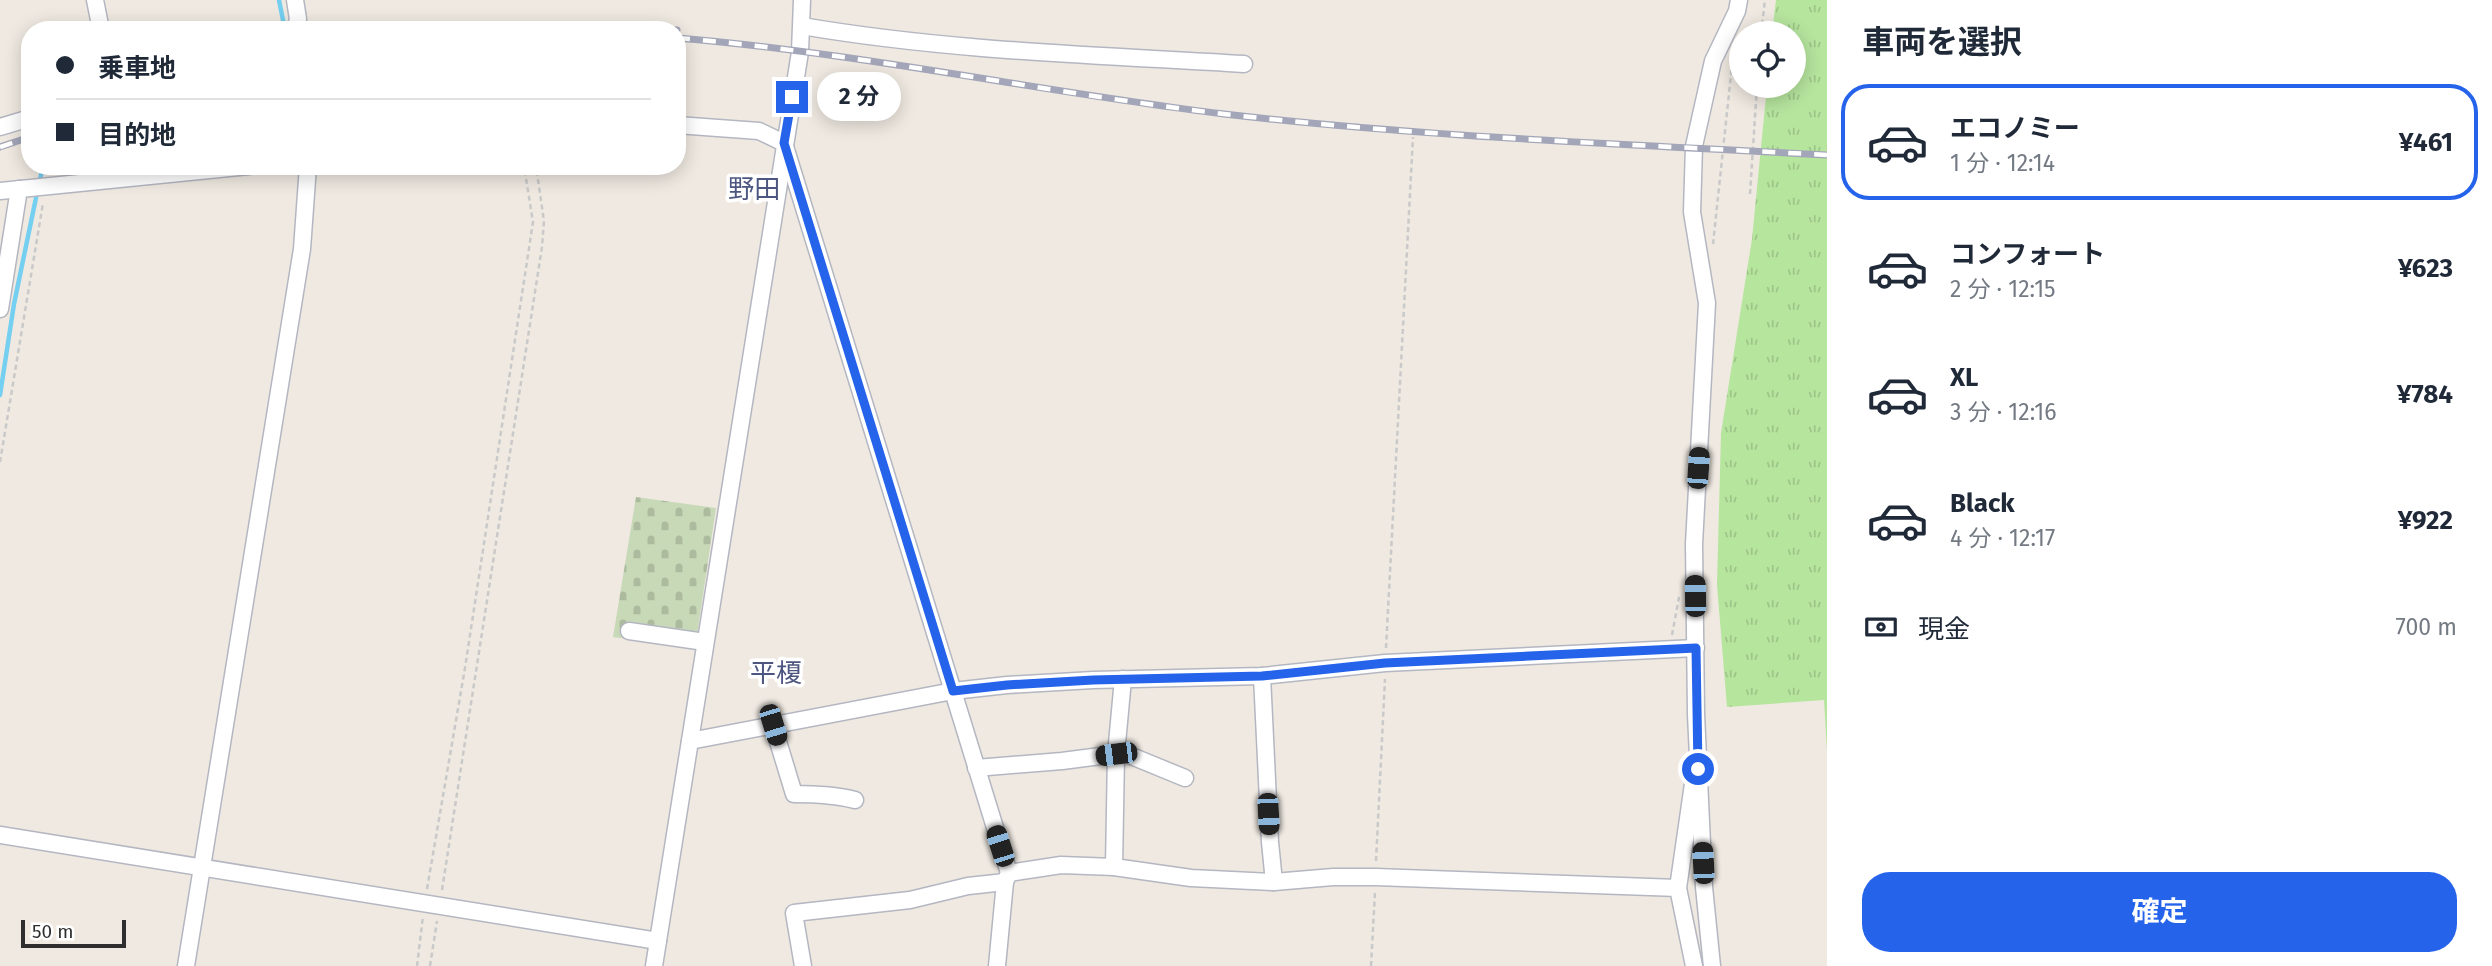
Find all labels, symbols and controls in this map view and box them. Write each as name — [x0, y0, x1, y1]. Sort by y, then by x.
map controls — [1729, 21, 1806, 98]
button: locate — [1729, 21, 1806, 98]
text: 車両を選択 — [1862, 23, 2022, 61]
text: 乗車地 — [98, 53, 176, 84]
callout: 2 分 — [816, 72, 900, 122]
route end — [776, 81, 808, 113]
text: 2 分 — [839, 82, 879, 110]
icon: car — [1866, 111, 1929, 174]
text: エコノミー — [1950, 113, 2080, 144]
text: 目的地 — [98, 120, 176, 151]
text: ¥461 — [2399, 127, 2453, 158]
text: 1 分 · 12:14 — [1950, 149, 2055, 177]
district label: 野田 — [728, 174, 780, 205]
icon: car — [1866, 237, 1929, 300]
text: コンフォート — [1950, 239, 2105, 270]
text: ¥623 — [2398, 253, 2453, 284]
text: 2 分 · 12:15 — [1950, 275, 2056, 303]
text: XL — [1950, 362, 1978, 393]
icon: car — [1866, 363, 1929, 426]
text: ¥784 — [2397, 379, 2453, 410]
text: 3 分 · 12:16 — [1950, 398, 2056, 426]
car — [1687, 446, 1710, 490]
text: Black — [1950, 488, 2015, 519]
icon: car — [1866, 489, 1929, 552]
text: ¥922 — [2398, 505, 2453, 536]
text: 4 分 · 12:17 — [1950, 524, 2055, 552]
car — [1685, 575, 1706, 617]
icon: cash — [1862, 608, 1900, 646]
text: 700 m — [2396, 613, 2457, 641]
text: 現金 — [1918, 614, 1970, 645]
district label: 平榎 — [750, 658, 802, 689]
car — [757, 702, 790, 748]
car — [1094, 741, 1139, 767]
route start — [1682, 753, 1714, 785]
car — [1257, 792, 1280, 836]
car — [984, 823, 1017, 869]
car — [1692, 841, 1715, 885]
button: 確定 — [1862, 872, 2457, 952]
scale bar — [21, 917, 126, 949]
text: 50 m — [32, 920, 73, 943]

